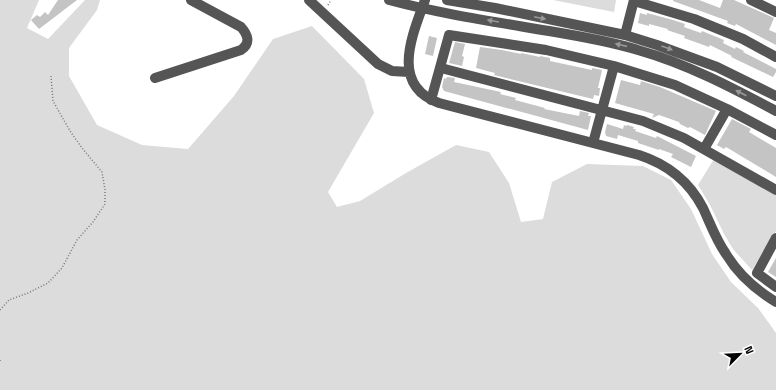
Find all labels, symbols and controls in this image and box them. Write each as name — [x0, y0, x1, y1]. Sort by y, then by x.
one-way arrow — [534, 15, 547, 21]
one-way arrow — [487, 18, 499, 24]
one-way arrow — [615, 42, 627, 48]
one-way arrow — [661, 45, 673, 51]
one-way arrow — [736, 90, 747, 96]
north arrow — [720, 334, 760, 374]
text: N — [741, 344, 757, 356]

